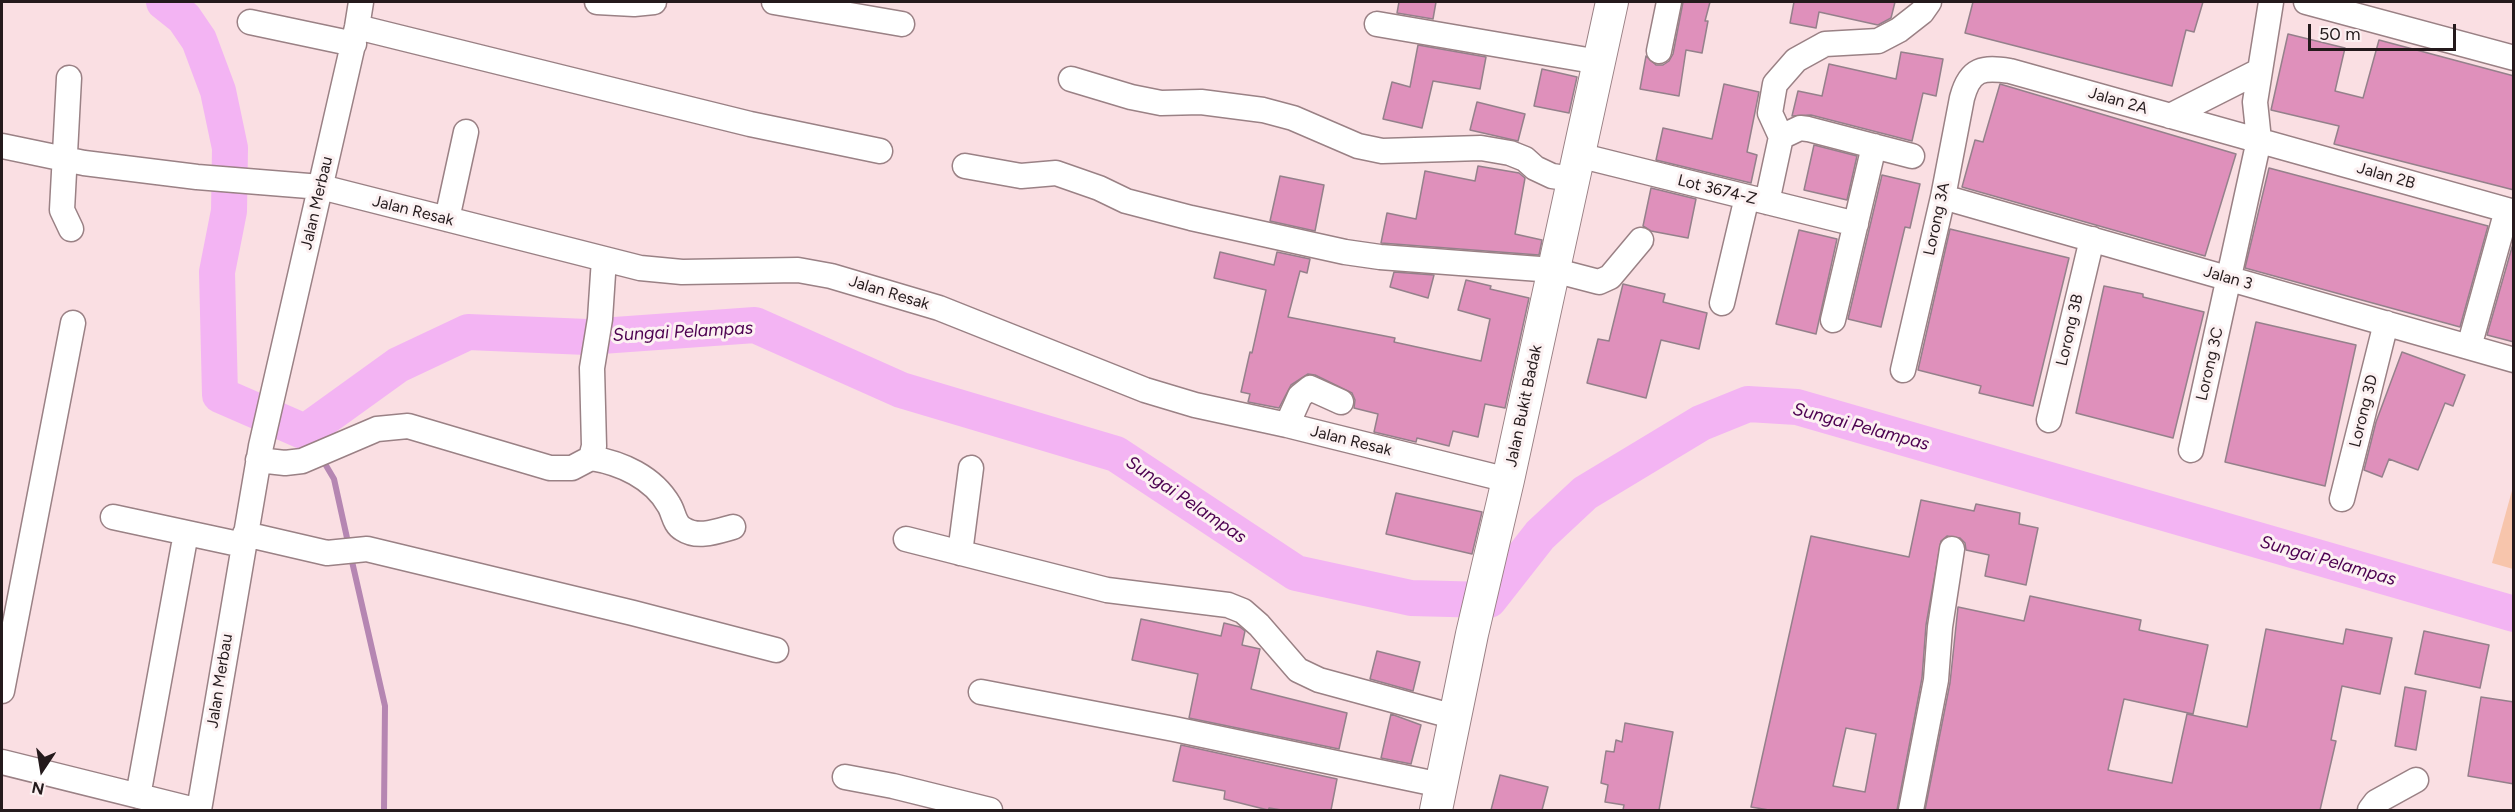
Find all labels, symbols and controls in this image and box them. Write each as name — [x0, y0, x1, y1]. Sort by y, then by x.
scale bar — [2311, 12, 2460, 50]
text: 50 m — [2319, 23, 2361, 45]
street label: Jalan 2A — [2086, 83, 2150, 119]
street label: Jalan Merbau — [297, 155, 337, 251]
street label: Jalan 2B — [2355, 159, 2417, 193]
street label: Lot 3674-Z — [1675, 171, 1759, 209]
street label: Lorong 3A — [1920, 181, 1954, 257]
street label: Jalan Resak — [370, 192, 456, 230]
street label: Jalan 3 — [2201, 262, 2255, 294]
street label: Jalan Resak — [846, 272, 932, 314]
street label: Lorong 3B — [2052, 292, 2088, 368]
water label: Sungai Pelampas — [612, 318, 754, 346]
street label: Lorong 3C — [2192, 325, 2228, 403]
street label: Jalan Bukit Badak — [1502, 343, 1546, 469]
street label: Lorong 3D — [2346, 373, 2382, 449]
water label: Sungai Pelampas — [1790, 398, 1932, 456]
street label: Jalan Resak — [1308, 422, 1394, 460]
water label: Sungai Pelampas — [1122, 452, 1250, 548]
water label: Sungai Pelampas — [2257, 531, 2399, 591]
street label: Jalan Merbau — [203, 633, 237, 729]
north arrow — [12, 740, 72, 800]
text: N — [30, 778, 46, 799]

